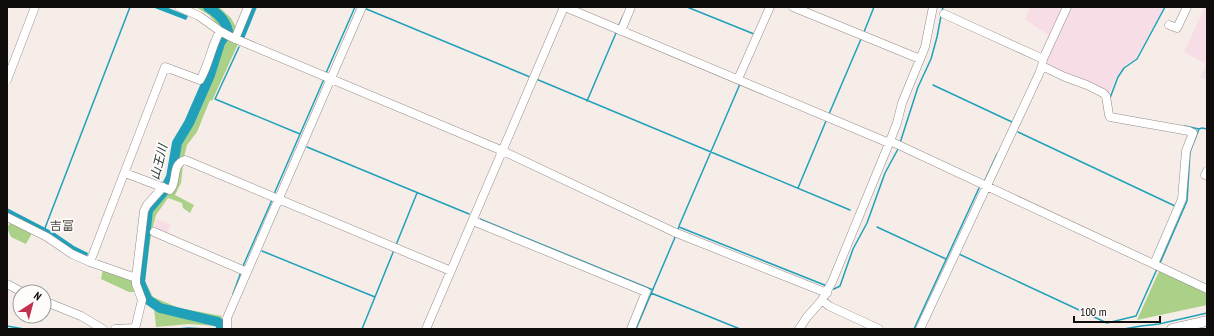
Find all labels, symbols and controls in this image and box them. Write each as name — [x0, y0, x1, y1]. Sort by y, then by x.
water label: 山王川 — [147, 141, 171, 181]
district label: 吉富 — [50, 218, 74, 233]
north arrow — [12, 284, 52, 324]
text: N — [31, 288, 44, 303]
scale bar — [1074, 298, 1160, 324]
text: 100 m — [1080, 304, 1107, 319]

